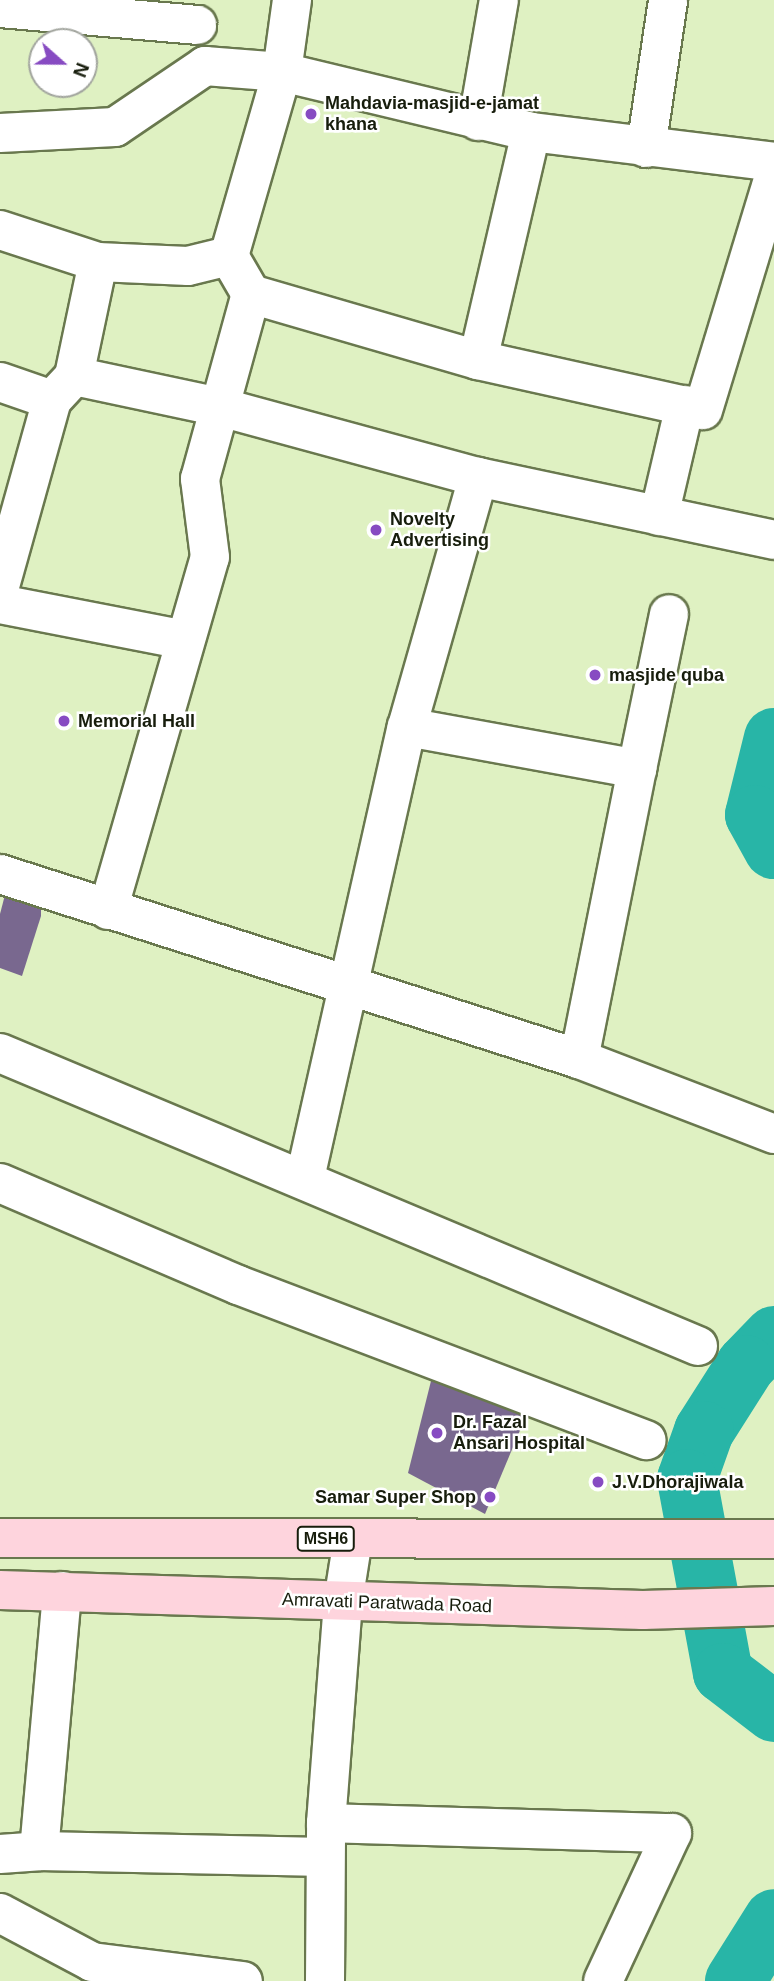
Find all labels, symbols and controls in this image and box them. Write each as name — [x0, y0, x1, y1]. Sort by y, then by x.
north arrow — [28, 28, 98, 98]
text: N — [69, 60, 93, 80]
place label: Mahdavia-masjid-e-jamat khana — [325, 93, 539, 136]
marker: Mahdavia-masjid-e-jamat khana — [303, 106, 319, 122]
place label: Novelty Advertising — [390, 509, 489, 552]
marker: Novelty Advertising — [368, 522, 384, 538]
place label: masjide quba — [609, 664, 724, 686]
marker: masjide quba — [587, 667, 603, 683]
place label: Memorial Hall — [78, 710, 195, 732]
marker: Memorial Hall — [56, 713, 72, 729]
place label: Dr. Fazal Ansari Hospital — [453, 1412, 585, 1454]
marker: Dr. Fazal Ansari Hospital — [427, 1423, 447, 1443]
place label: J.V.Dhorajiwala — [612, 1471, 743, 1493]
marker: J.V.Dhorajiwala — [590, 1474, 606, 1490]
place label: Samar Super Shop — [315, 1486, 476, 1508]
marker: Samar Super Shop — [482, 1489, 498, 1505]
road number: MSH6 — [296, 1526, 356, 1552]
street label: Amravati Paratwada Road — [282, 1589, 492, 1617]

